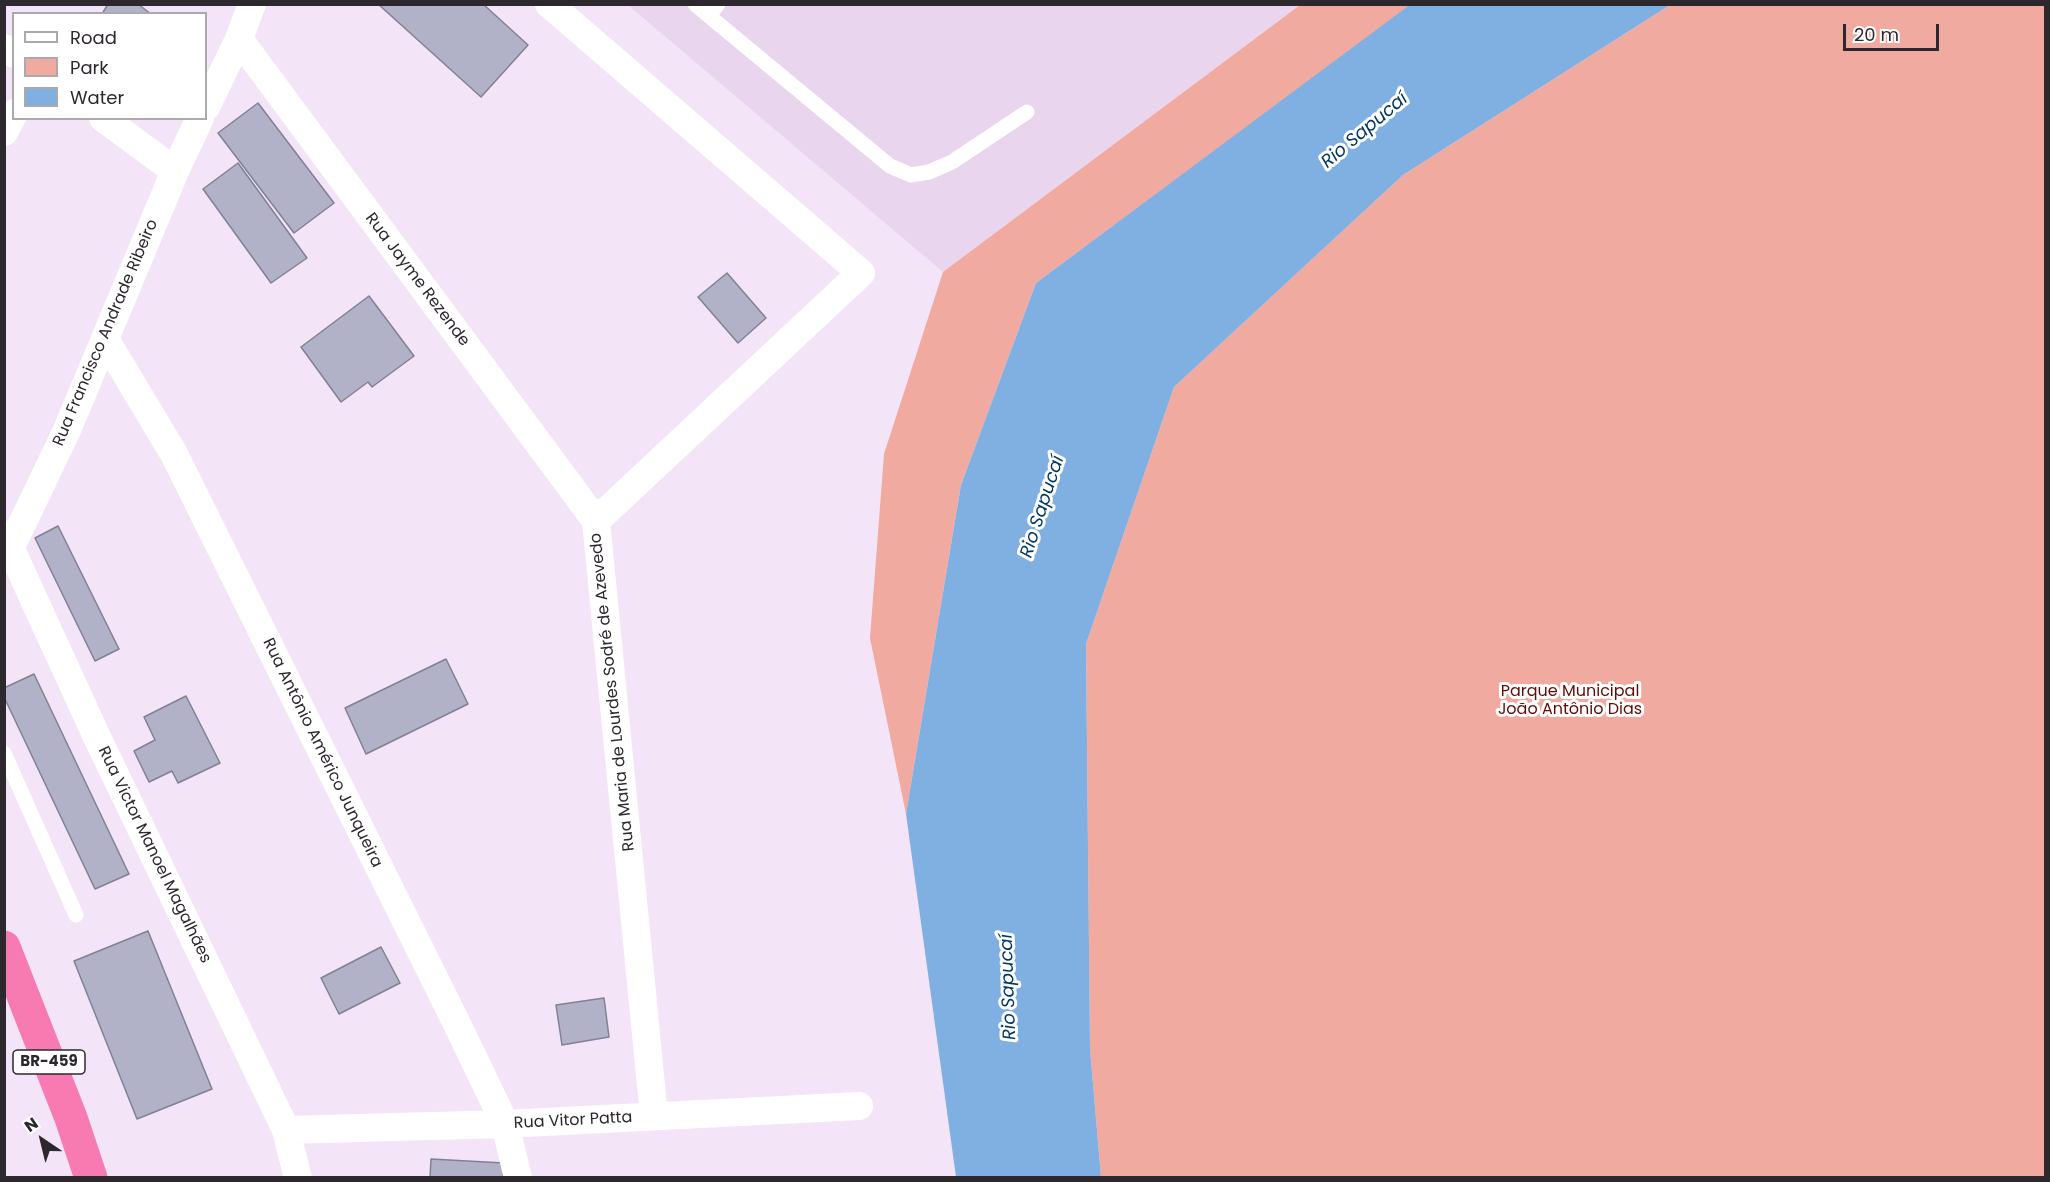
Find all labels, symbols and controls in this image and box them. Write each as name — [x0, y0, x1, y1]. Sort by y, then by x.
legend — [12, 12, 207, 120]
scale bar — [1846, 12, 1942, 50]
text: 20 m — [1854, 22, 1899, 47]
text: Road — [70, 25, 117, 50]
text: Park — [70, 55, 109, 80]
text: Water — [70, 85, 124, 110]
water label: Rio Sapucaí — [1317, 89, 1413, 173]
street label: Rua Jayme Rezende — [361, 210, 473, 350]
street label: Rua Francisco Andrade Ribeiro — [49, 217, 163, 449]
water label: Rio Sapucaí — [1016, 453, 1070, 561]
street label: Rua Maria de Lourdes Sodré de Azevedo — [587, 532, 639, 852]
street label: Rua Antônio Américo Junqueira — [258, 635, 386, 871]
park label: Parque Municipal João Antônio Dias — [1498, 682, 1642, 720]
street label: Rua Victor Manoel Magalhães — [93, 744, 215, 966]
water label: Rio Sapucaí — [996, 934, 1022, 1040]
road number: BR-459 — [13, 1050, 85, 1074]
street label: Rua Vitor Patta — [513, 1108, 633, 1134]
north arrow — [12, 1110, 72, 1170]
text: N — [20, 1112, 43, 1138]

